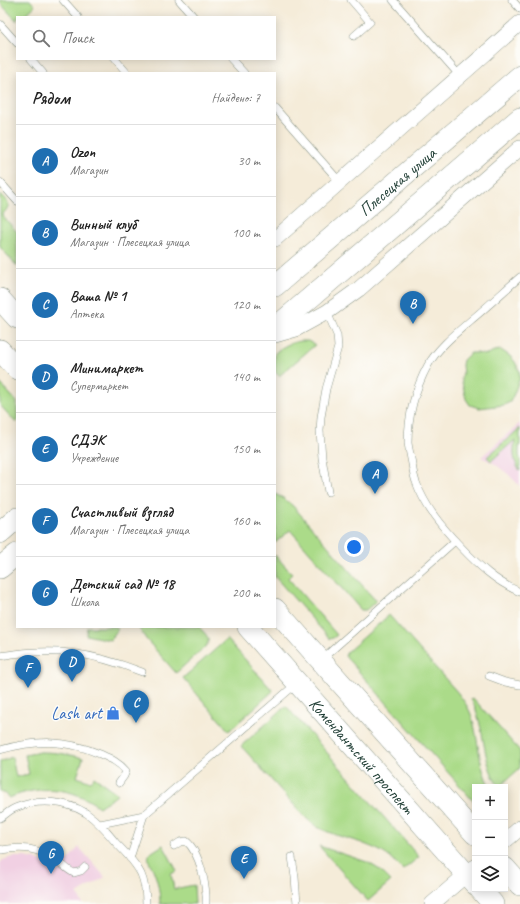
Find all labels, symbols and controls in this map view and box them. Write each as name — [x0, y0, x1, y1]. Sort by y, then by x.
search box — [16, 16, 276, 60]
icon: search — [30, 27, 52, 49]
text: Поиск — [62, 29, 94, 48]
text: Рядом — [32, 88, 70, 109]
text: Найдено: 7 — [212, 90, 260, 106]
street label: Плесецкая улица — [354, 141, 441, 220]
text: Ozon — [70, 143, 95, 162]
text: A — [42, 153, 48, 169]
text: 30 m — [238, 153, 260, 169]
text: Магазин — [70, 162, 108, 178]
text: Винный клуб — [70, 215, 136, 234]
text: B — [42, 225, 48, 241]
text: 100 m — [232, 225, 260, 241]
text: Магазин · Плесецкая улица — [70, 234, 189, 250]
text: Ваша № 1 — [70, 287, 126, 306]
pin: B — [400, 291, 426, 324]
text: C — [42, 297, 48, 313]
text: 120 m — [232, 297, 260, 313]
text: Аптека — [70, 306, 104, 322]
text: Минимаркет — [70, 359, 143, 378]
text: D — [41, 369, 49, 385]
text: 140 m — [232, 369, 260, 385]
text: Супермаркет — [70, 378, 128, 394]
text: СДЭК — [70, 431, 104, 450]
text: E — [42, 441, 48, 457]
text: 150 m — [232, 441, 260, 457]
text: Учреждение — [70, 450, 118, 466]
pin: A — [362, 461, 388, 494]
text: Счастливый взгляд — [70, 503, 173, 522]
text: F — [42, 513, 48, 529]
text: 160 m — [232, 513, 260, 529]
text: Магазин · Плесецкая улица — [70, 522, 189, 538]
your location — [344, 537, 364, 557]
text: Детский сад № 18 — [70, 575, 174, 594]
text: G — [42, 585, 48, 601]
text: 200 m — [232, 585, 260, 601]
text: Школа — [70, 594, 99, 610]
pin: D — [59, 649, 85, 682]
pin: F — [15, 655, 41, 688]
pin: C — [123, 690, 149, 723]
street label: Комендантский проспект — [305, 693, 419, 819]
place label: Lash art — [51, 703, 104, 724]
shop icon: Lash art — [105, 705, 121, 721]
map controls — [472, 784, 508, 892]
button: + — [472, 784, 508, 820]
button: − — [472, 820, 508, 856]
pin: G — [38, 841, 64, 874]
pin: E — [231, 846, 257, 879]
button: layers — [472, 856, 508, 892]

